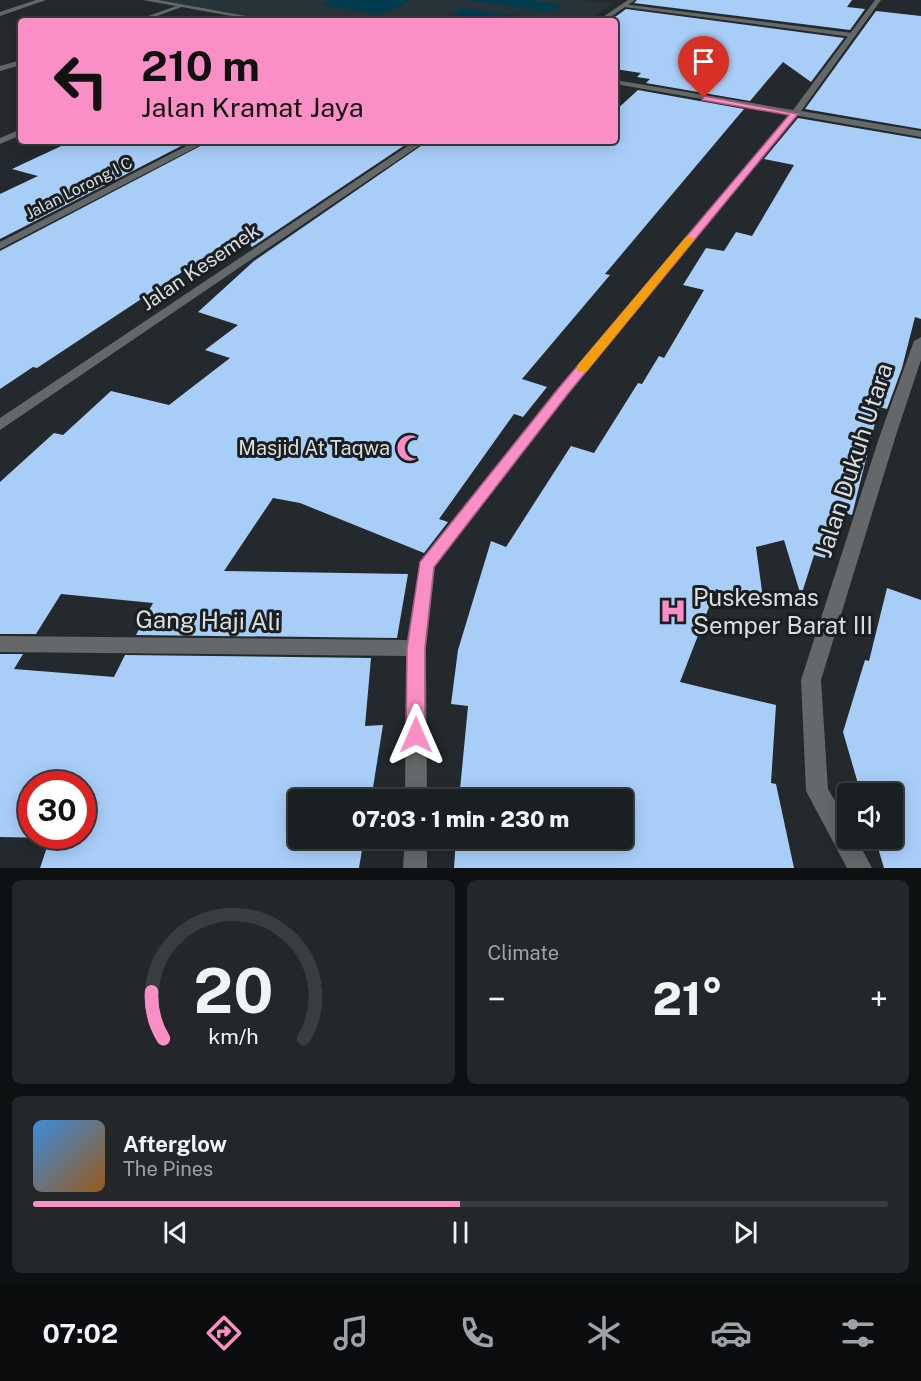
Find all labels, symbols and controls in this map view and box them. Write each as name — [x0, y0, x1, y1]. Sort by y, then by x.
pin — [678, 36, 729, 98]
text: 210 m — [141, 41, 260, 90]
icon: left — [42, 42, 120, 120]
icon: arrive — [687, 45, 720, 78]
text: Jalan Kramat Jaya — [141, 91, 364, 123]
street label: Jalan Lorong I C — [22, 153, 136, 223]
street label: Jalan Kesemek — [136, 218, 264, 316]
street label: Jalan Dukuh Utara — [808, 359, 898, 561]
mosque icon: Masjid At Taqwa — [395, 433, 425, 463]
place label: Masjid At Taqwa — [238, 436, 390, 460]
place label: Puskesmas Semper Barat III — [693, 583, 873, 639]
hospital icon: Puskesmas Semper Barat III — [658, 596, 688, 626]
street label: Gang Haji Ali — [135, 605, 281, 635]
position arrow — [384, 703, 448, 767]
speed limit sign: 30 — [18, 771, 96, 849]
map controls — [837, 783, 903, 849]
button: sound — [837, 783, 903, 849]
text: 07:03 · 1 min · 230 m — [352, 806, 569, 832]
text: Climate — [488, 941, 559, 965]
text: 20 — [193, 954, 273, 1027]
text: 21° — [652, 972, 723, 1025]
text: − — [488, 980, 506, 1018]
text: + — [870, 980, 888, 1018]
text: km/h — [208, 1024, 258, 1049]
text: Afterglow — [123, 1131, 227, 1157]
text: The Pines — [123, 1157, 213, 1181]
icon: previous — [159, 1216, 192, 1249]
icon: pause — [444, 1216, 477, 1249]
icon: next — [729, 1216, 762, 1249]
icon: directions — [203, 1312, 245, 1354]
icon: music — [330, 1312, 372, 1354]
icon: phone — [456, 1312, 498, 1354]
icon: climate — [583, 1312, 625, 1354]
icon: car — [710, 1312, 752, 1354]
icon: filters — [837, 1312, 879, 1354]
text: 07:02 — [42, 1317, 118, 1349]

